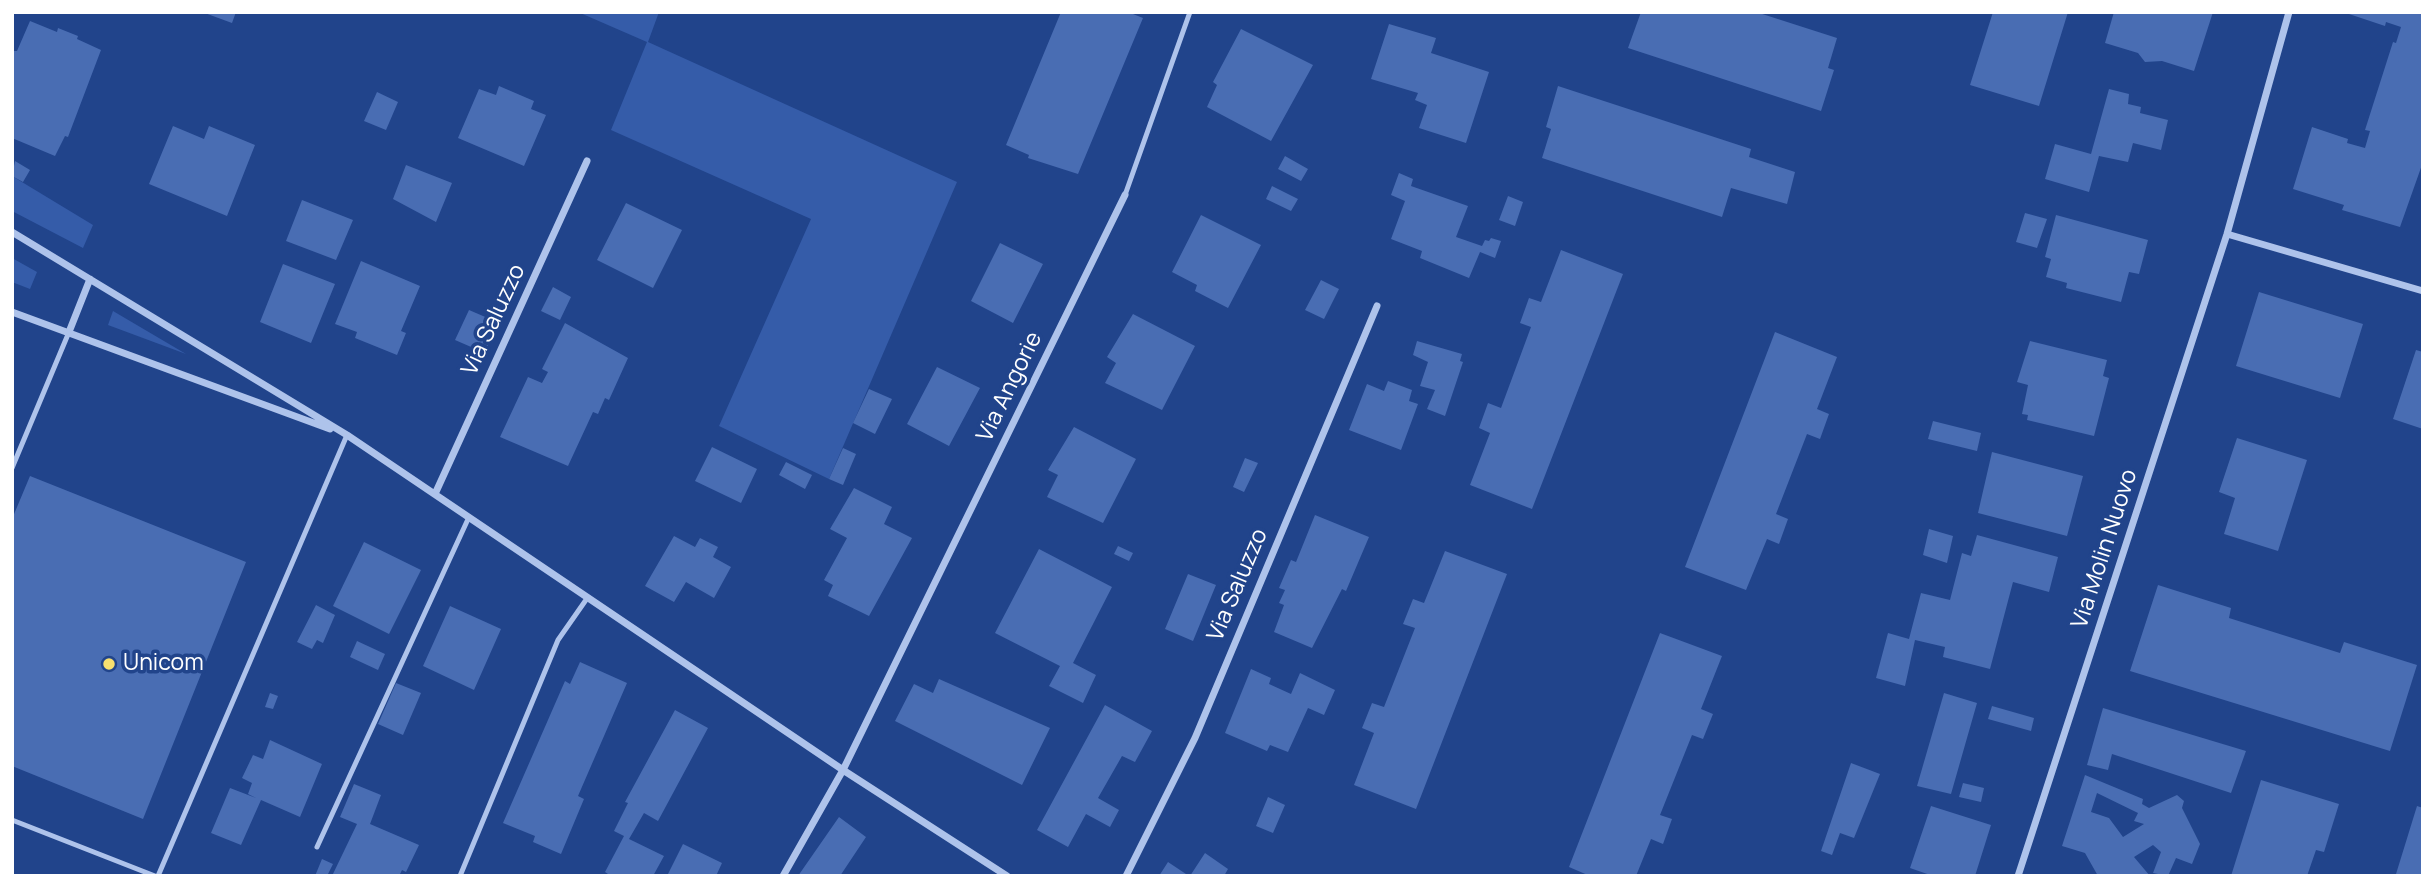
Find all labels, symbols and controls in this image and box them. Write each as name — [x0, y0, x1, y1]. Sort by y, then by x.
street label: Via Saluzzo — [456, 260, 532, 380]
street label: Via Angorie — [972, 328, 1048, 446]
street label: Via Molin Nuovo — [2066, 466, 2144, 632]
street label: Via Saluzzo — [1202, 525, 1274, 645]
place label: Unicom — [123, 650, 204, 678]
marker: Unicom — [101, 656, 117, 672]

